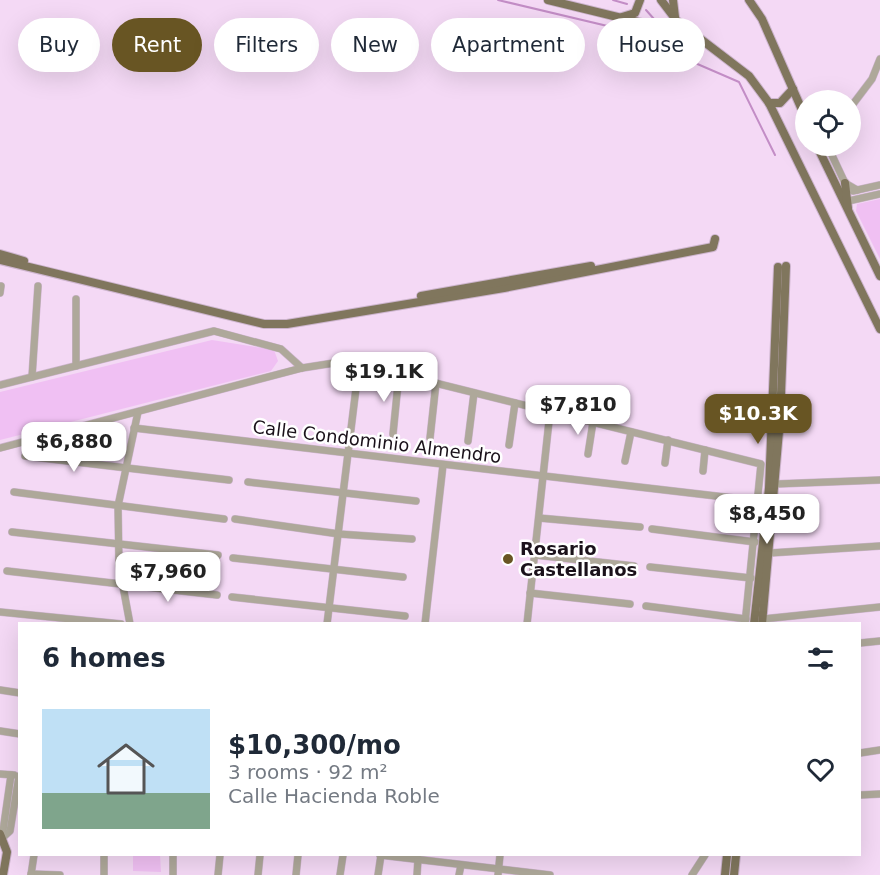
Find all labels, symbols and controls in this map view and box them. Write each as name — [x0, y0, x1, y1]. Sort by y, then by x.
chip: Buy — [18, 18, 100, 72]
chip: Rent — [112, 18, 202, 72]
chip: Filters — [214, 18, 319, 72]
chip: New — [331, 18, 419, 72]
chip: Apartment — [431, 18, 585, 72]
chip: House — [597, 18, 705, 72]
map controls — [795, 90, 861, 156]
button: locate — [795, 90, 861, 156]
pin: $19.1K — [335, 352, 433, 403]
text: $19.1K — [345, 359, 423, 383]
pin: $7,810 — [529, 385, 627, 436]
text: $7,810 — [539, 392, 617, 416]
pin: $10.3K — [709, 394, 807, 445]
text: $10.3K — [719, 401, 797, 425]
street label: Calle Condominio Almendro — [252, 416, 503, 467]
pin: $6,880 — [25, 422, 123, 473]
text: $6,880 — [35, 429, 113, 453]
pin: $8,450 — [718, 494, 816, 545]
text: $8,450 — [728, 501, 806, 525]
place label: Rosario Castellanos — [520, 538, 637, 580]
pin: $7,960 — [119, 552, 217, 603]
marker: Rosario Castellanos — [501, 552, 515, 566]
text: $7,960 — [129, 559, 207, 583]
icon: filters — [804, 642, 837, 675]
text: 6 homes — [42, 643, 166, 673]
text: $10,300/mo — [228, 730, 401, 760]
icon: home — [90, 733, 162, 805]
icon: heart — [804, 753, 837, 786]
text: 3 rooms · 92 m² — [228, 760, 388, 784]
text: Calle Hacienda Roble — [228, 784, 440, 808]

